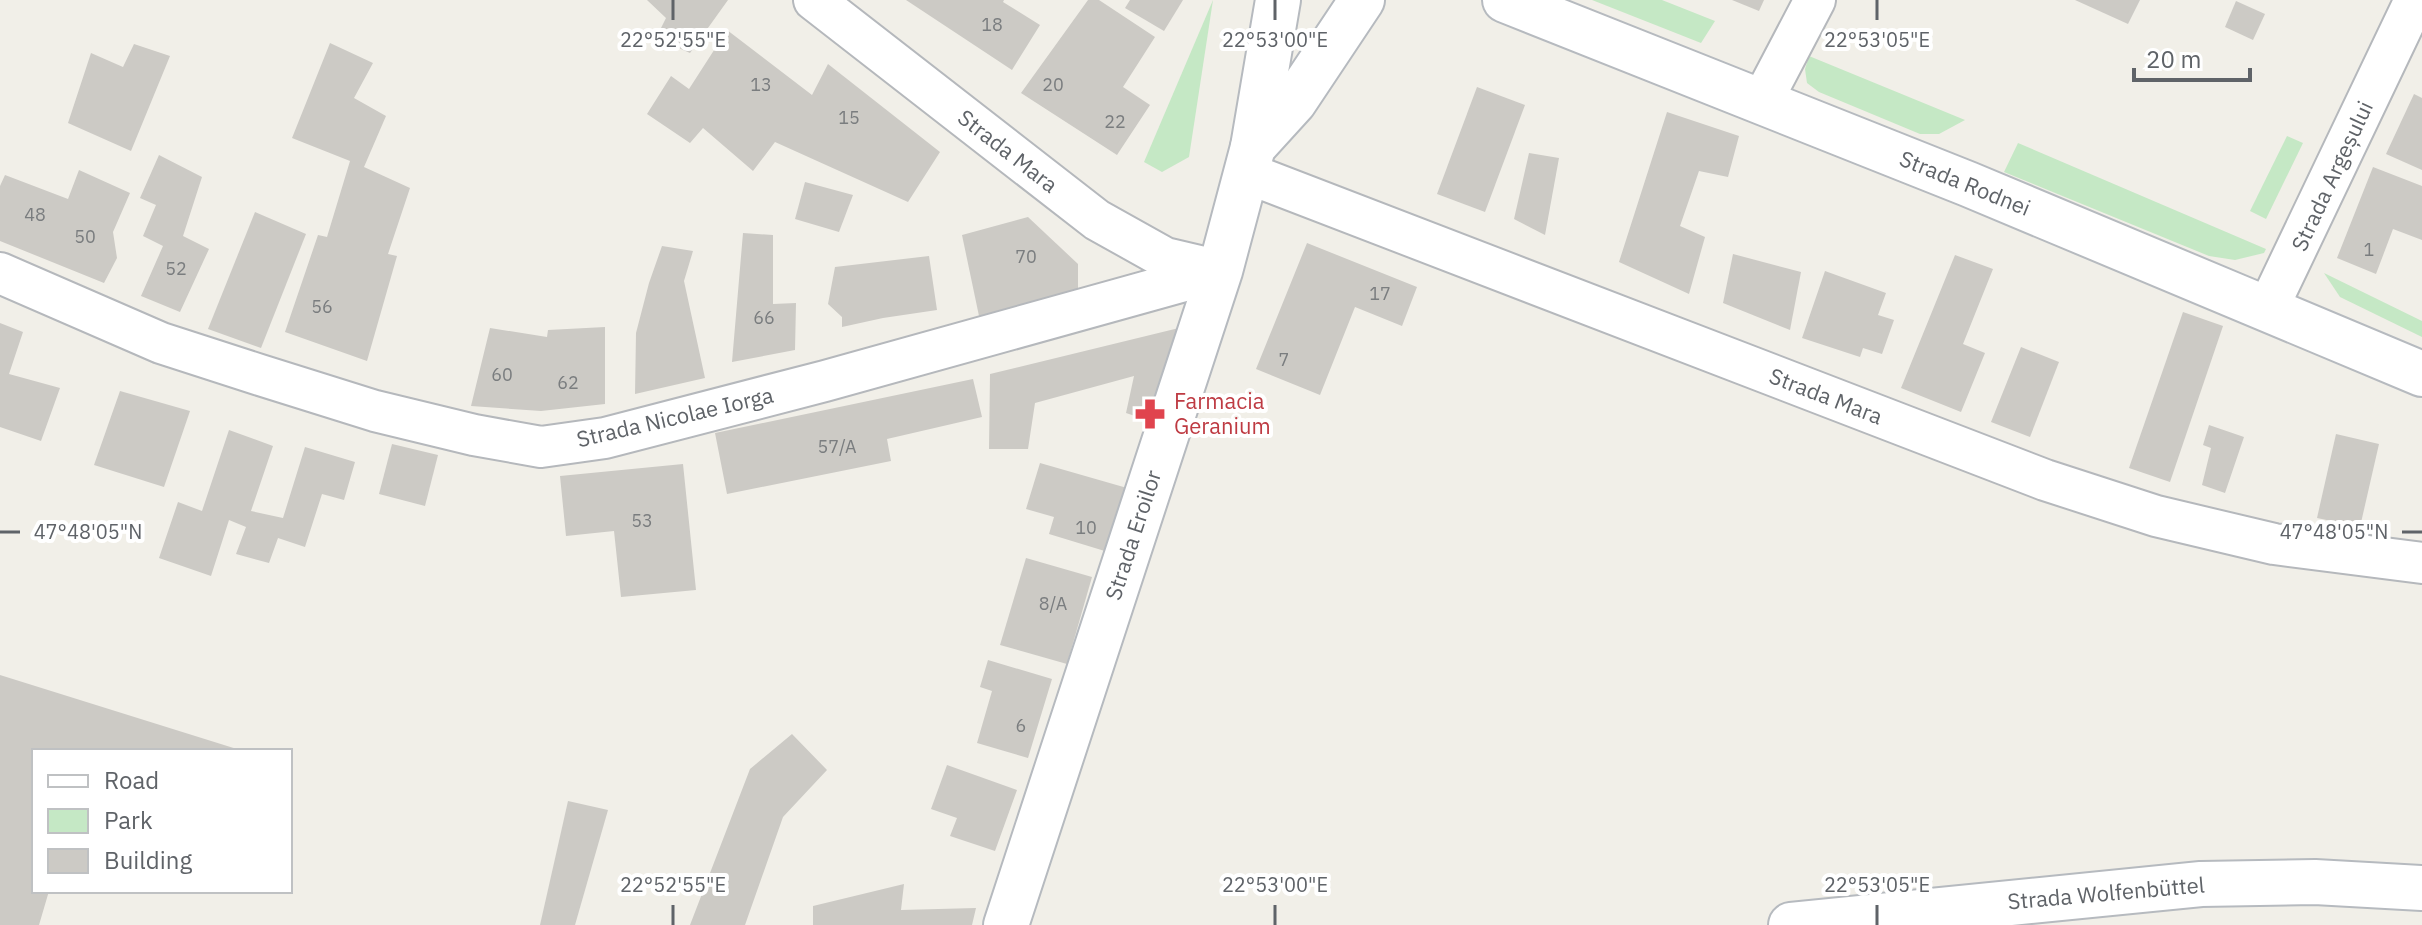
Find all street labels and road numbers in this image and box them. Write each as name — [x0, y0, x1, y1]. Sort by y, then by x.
street label: Strada Argeșului — [2284, 96, 2379, 255]
street label: Strada Mara — [952, 102, 1064, 199]
street label: Strada Rodnei — [1895, 143, 2035, 222]
street label: Strada Mara — [1765, 361, 1887, 431]
street label: Strada Nicolae Iorga — [574, 380, 776, 453]
street label: Strada Eroilor — [1098, 466, 1167, 603]
street label: Strada Wolfenbüttel — [2006, 869, 2206, 916]

